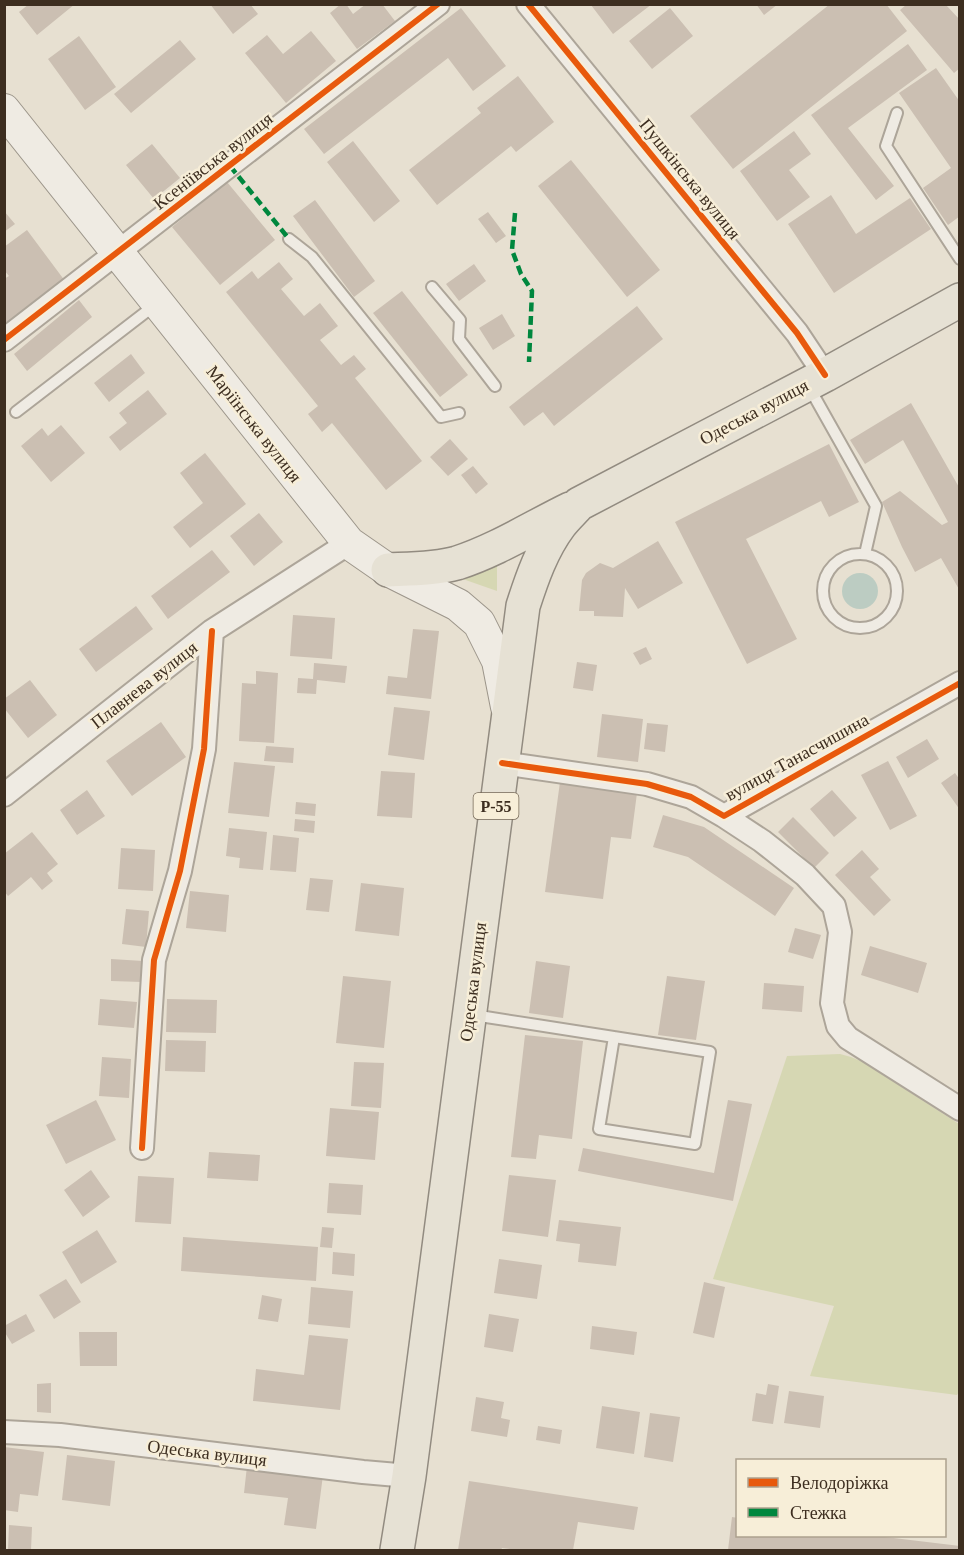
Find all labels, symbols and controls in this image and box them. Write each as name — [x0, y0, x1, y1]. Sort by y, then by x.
street label: Ксеніївська вулиця — [149, 108, 277, 214]
street label: Пушкінська вулиця — [635, 115, 745, 243]
street label: Маріїнська вулиця — [202, 362, 306, 486]
street label: Одеська вулиця — [696, 375, 812, 449]
street label: Плавнева вулиця — [87, 637, 201, 733]
street label: вулиця Танасчишина — [722, 709, 872, 805]
road number: Р-55 — [474, 793, 518, 819]
street label: Одеська вулиця — [456, 921, 490, 1043]
street label: Одеська вулиця — [146, 1436, 268, 1470]
legend — [736, 1459, 946, 1537]
text: Велодоріжка — [790, 1473, 889, 1493]
text: Стежка — [790, 1503, 847, 1523]

